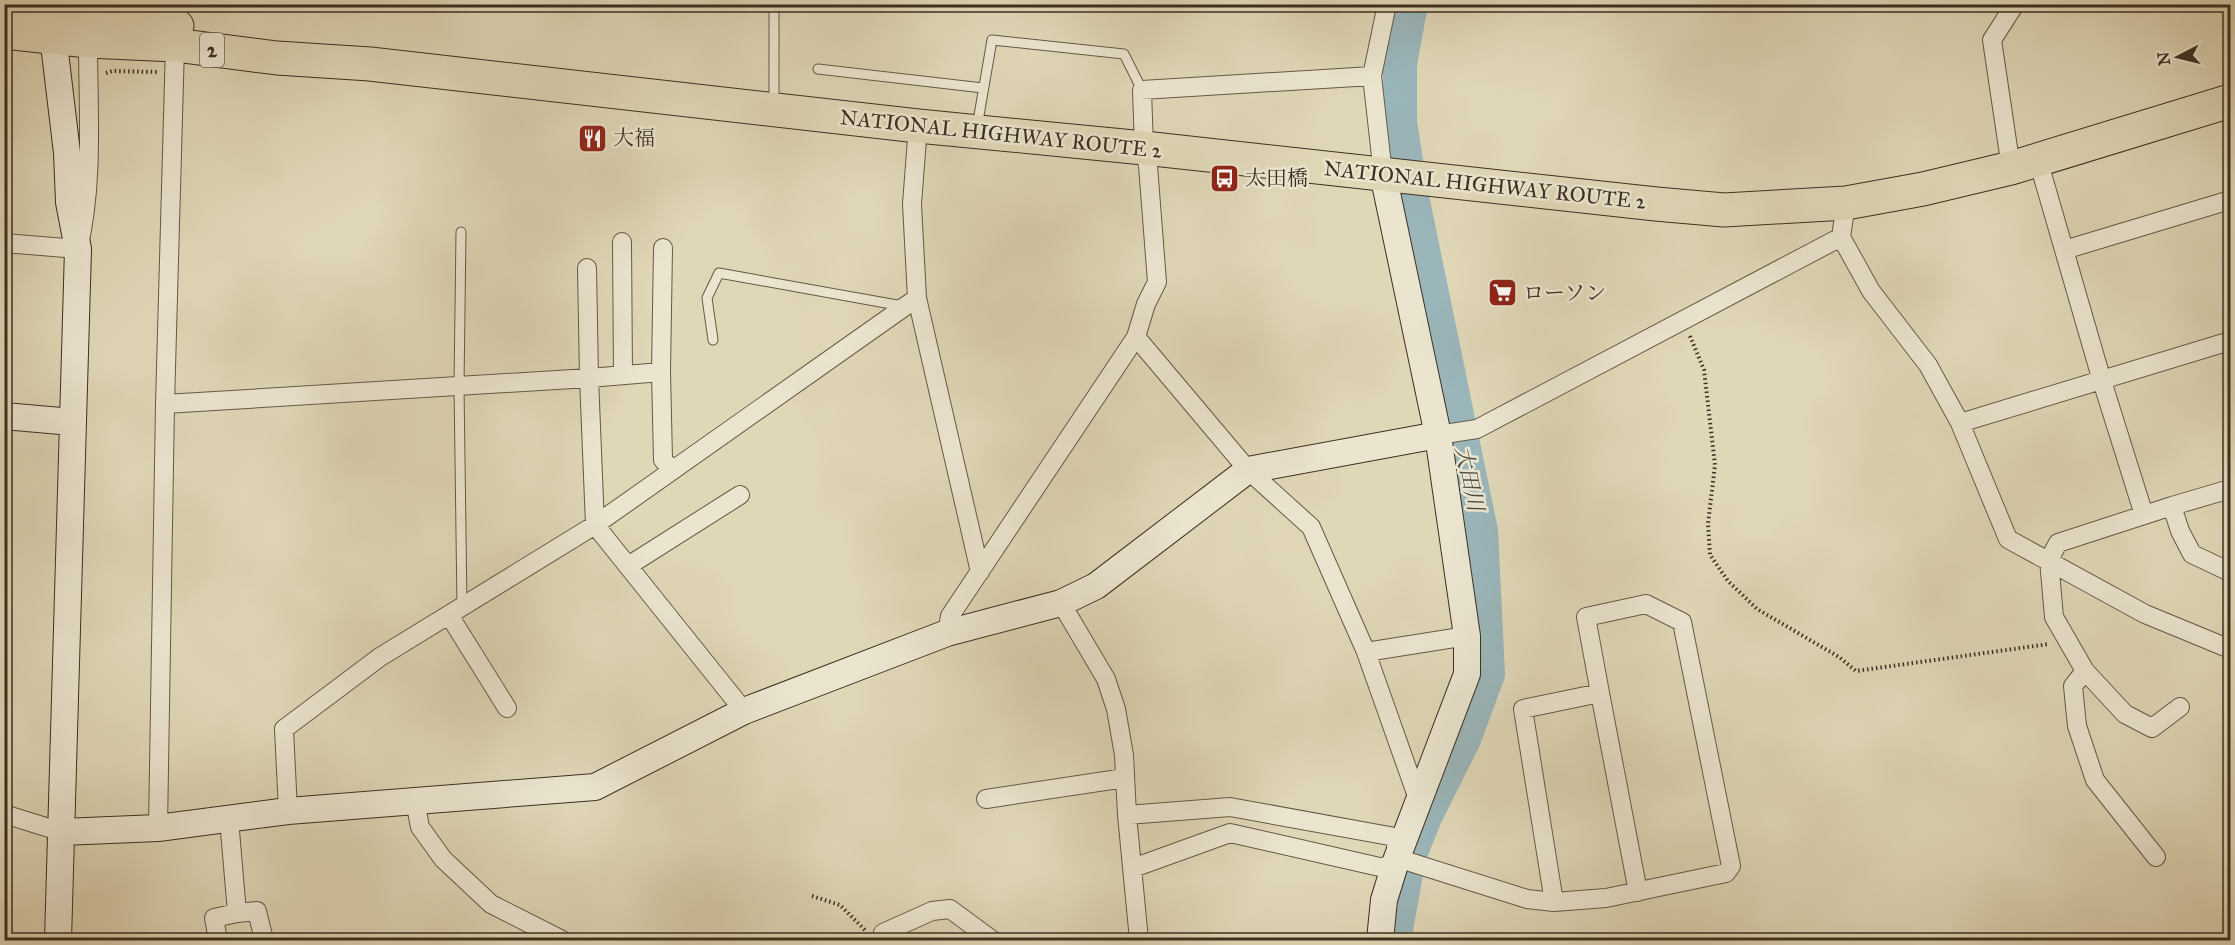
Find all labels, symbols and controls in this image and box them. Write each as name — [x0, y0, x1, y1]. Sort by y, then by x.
north arrow — [2148, 27, 2208, 87]
road number: 2 — [200, 33, 224, 67]
text: N — [2153, 50, 2174, 67]
street label: NATIONAL HIGHWAY ROUTE 2 — [839, 104, 1164, 164]
restaurant icon: 大福 — [576, 122, 608, 154]
place label: 大福 — [613, 125, 655, 151]
street label: NATIONAL HIGHWAY ROUTE 2 — [1323, 155, 1648, 215]
bus stop icon: 太田橋 — [1208, 162, 1240, 194]
place label: 太田橋 — [1245, 165, 1308, 191]
supermarket icon: ローソン — [1486, 277, 1518, 309]
place label: ローソン — [1523, 280, 1606, 306]
water label: 大田川 — [1449, 443, 1490, 515]

